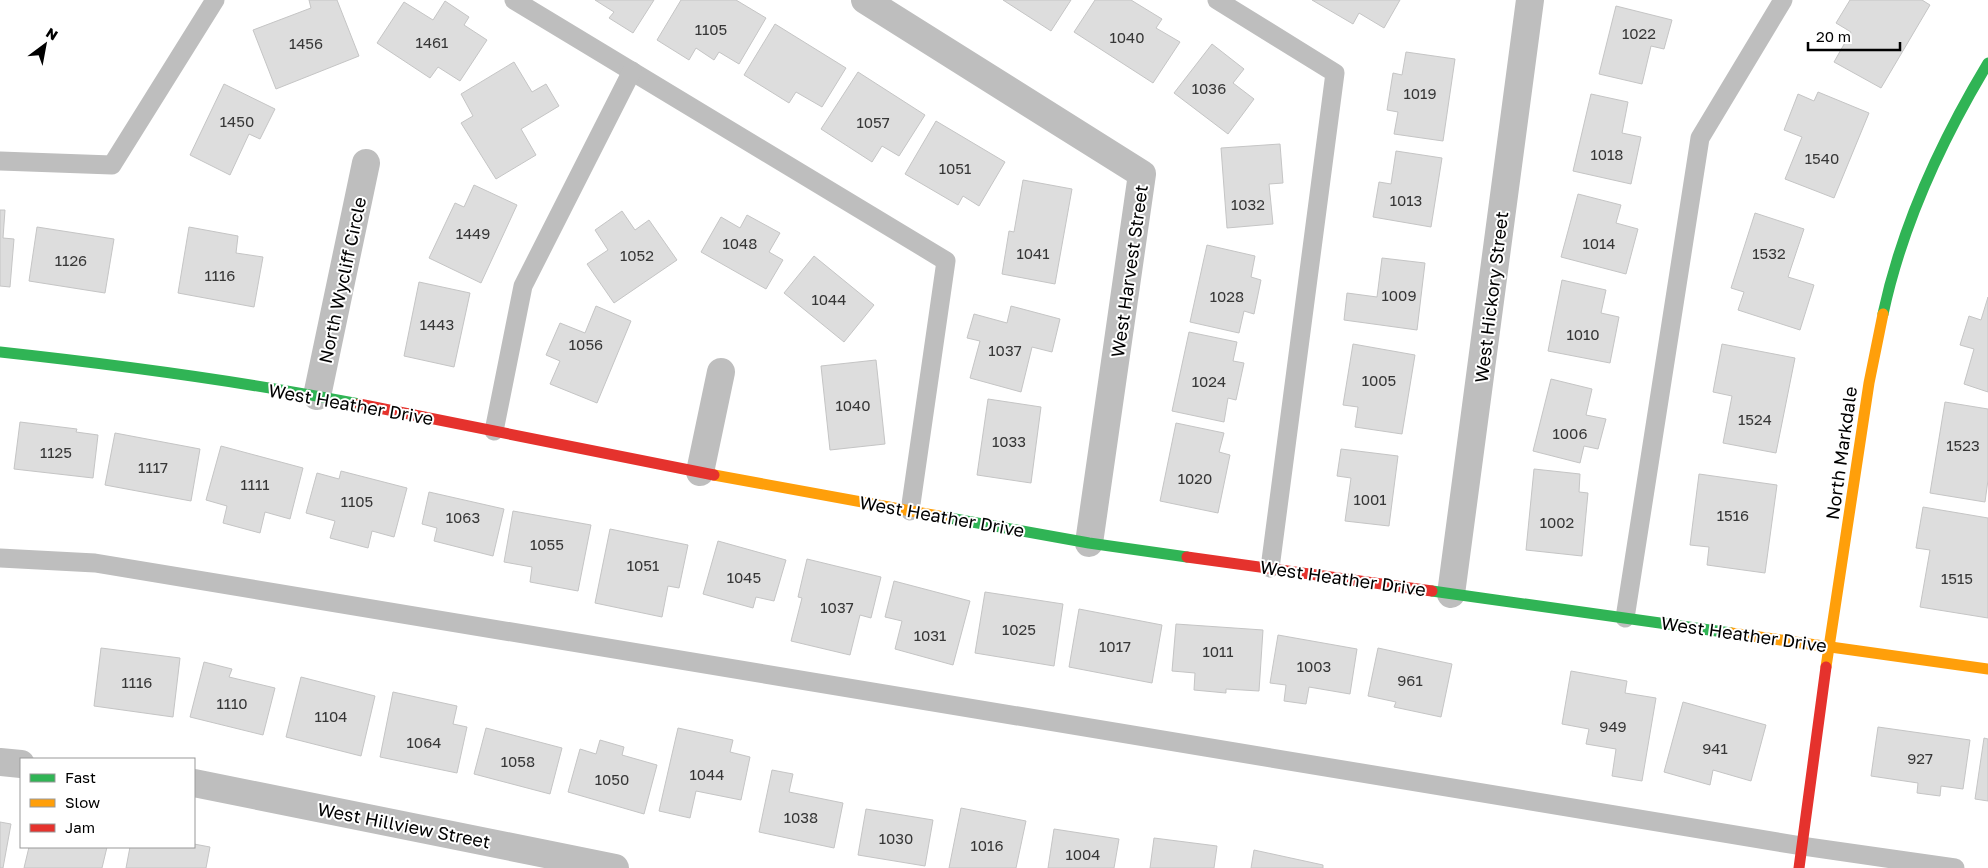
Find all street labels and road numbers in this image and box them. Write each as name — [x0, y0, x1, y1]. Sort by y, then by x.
street label: West Harvest Street — [1106, 183, 1152, 359]
street label: North Wycliff Circle — [314, 195, 370, 365]
street label: West Hickory Street — [1470, 210, 1512, 384]
street label: West Heather Drive — [267, 379, 435, 429]
street label: North Markdale — [1821, 385, 1861, 521]
street label: West Heather Drive — [858, 491, 1026, 541]
street label: West Heather Drive — [1259, 555, 1427, 601]
street label: West Heather Drive — [1660, 611, 1828, 657]
street label: West Hillview Street — [316, 797, 492, 853]

